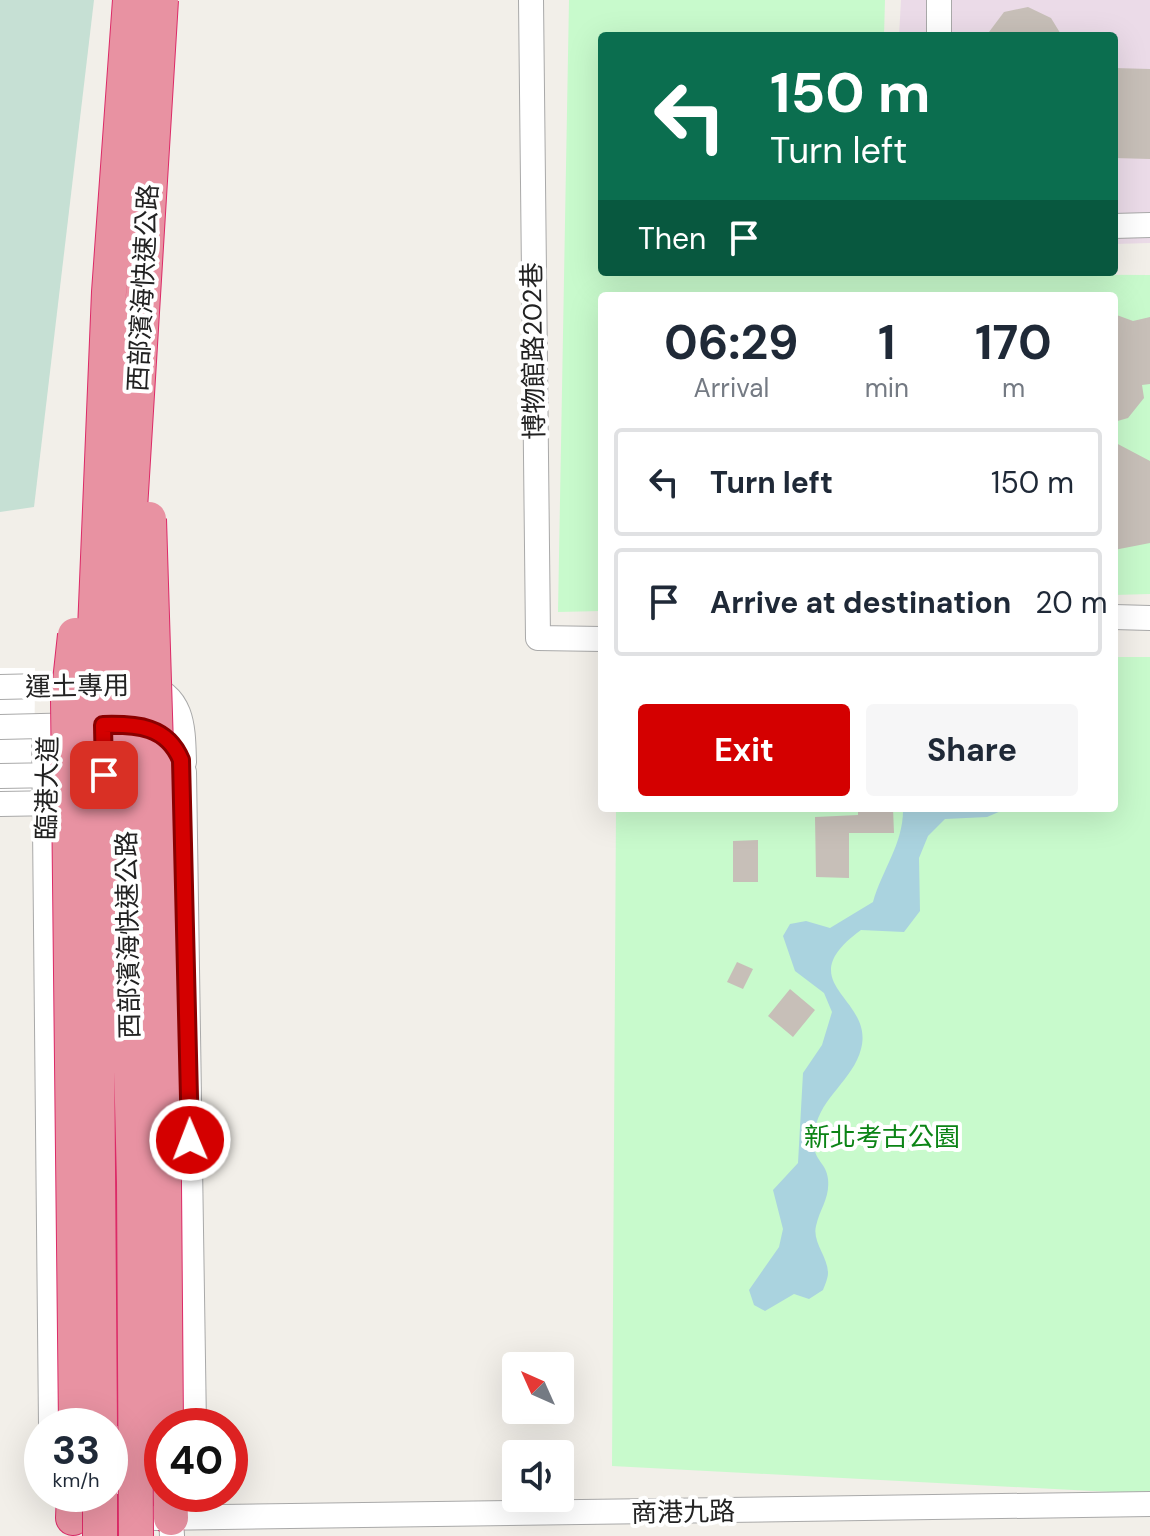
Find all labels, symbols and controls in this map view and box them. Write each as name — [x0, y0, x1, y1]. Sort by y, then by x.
text: 150 m — [770, 56, 931, 129]
icon: left — [638, 64, 742, 168]
text: Turn left — [770, 127, 907, 174]
street label: 西部濱海快速公路 — [121, 183, 165, 393]
icon: arrive — [722, 216, 766, 260]
text: Then — [638, 219, 706, 258]
street label: 博物館路202巷 — [514, 262, 552, 440]
text: 06:29 — [664, 311, 799, 374]
text: 1 — [878, 311, 896, 374]
text: 170 — [975, 311, 1052, 374]
text: Arrival — [693, 371, 769, 405]
text: min — [865, 371, 909, 405]
text: m — [1002, 371, 1025, 405]
icon: left — [642, 460, 686, 504]
text: Turn left — [710, 463, 833, 502]
text: 150 m — [991, 463, 1074, 502]
icon: arrive — [642, 580, 686, 624]
text: Arrive at destination — [710, 583, 1011, 622]
text: 20 m — [1035, 583, 1107, 622]
street label: 運土專用 — [25, 668, 129, 704]
button: Exit — [638, 704, 850, 796]
button: Share — [866, 704, 1078, 796]
street label: 臨港大道 — [29, 736, 65, 840]
pin — [70, 741, 138, 809]
icon: arrive — [82, 753, 126, 797]
street label: 西部濱海快速公路 — [109, 831, 147, 1039]
position arrow — [148, 1098, 232, 1182]
park label: 新北考古公園 — [804, 1120, 960, 1154]
north arrow — [502, 1352, 574, 1424]
map controls — [502, 1352, 574, 1512]
speed limit sign: 40 — [144, 1408, 248, 1512]
text: 33 — [52, 1424, 100, 1476]
button: sound — [502, 1440, 574, 1512]
text: km/h — [52, 1467, 100, 1493]
street label: 商港九路 — [631, 1494, 735, 1530]

